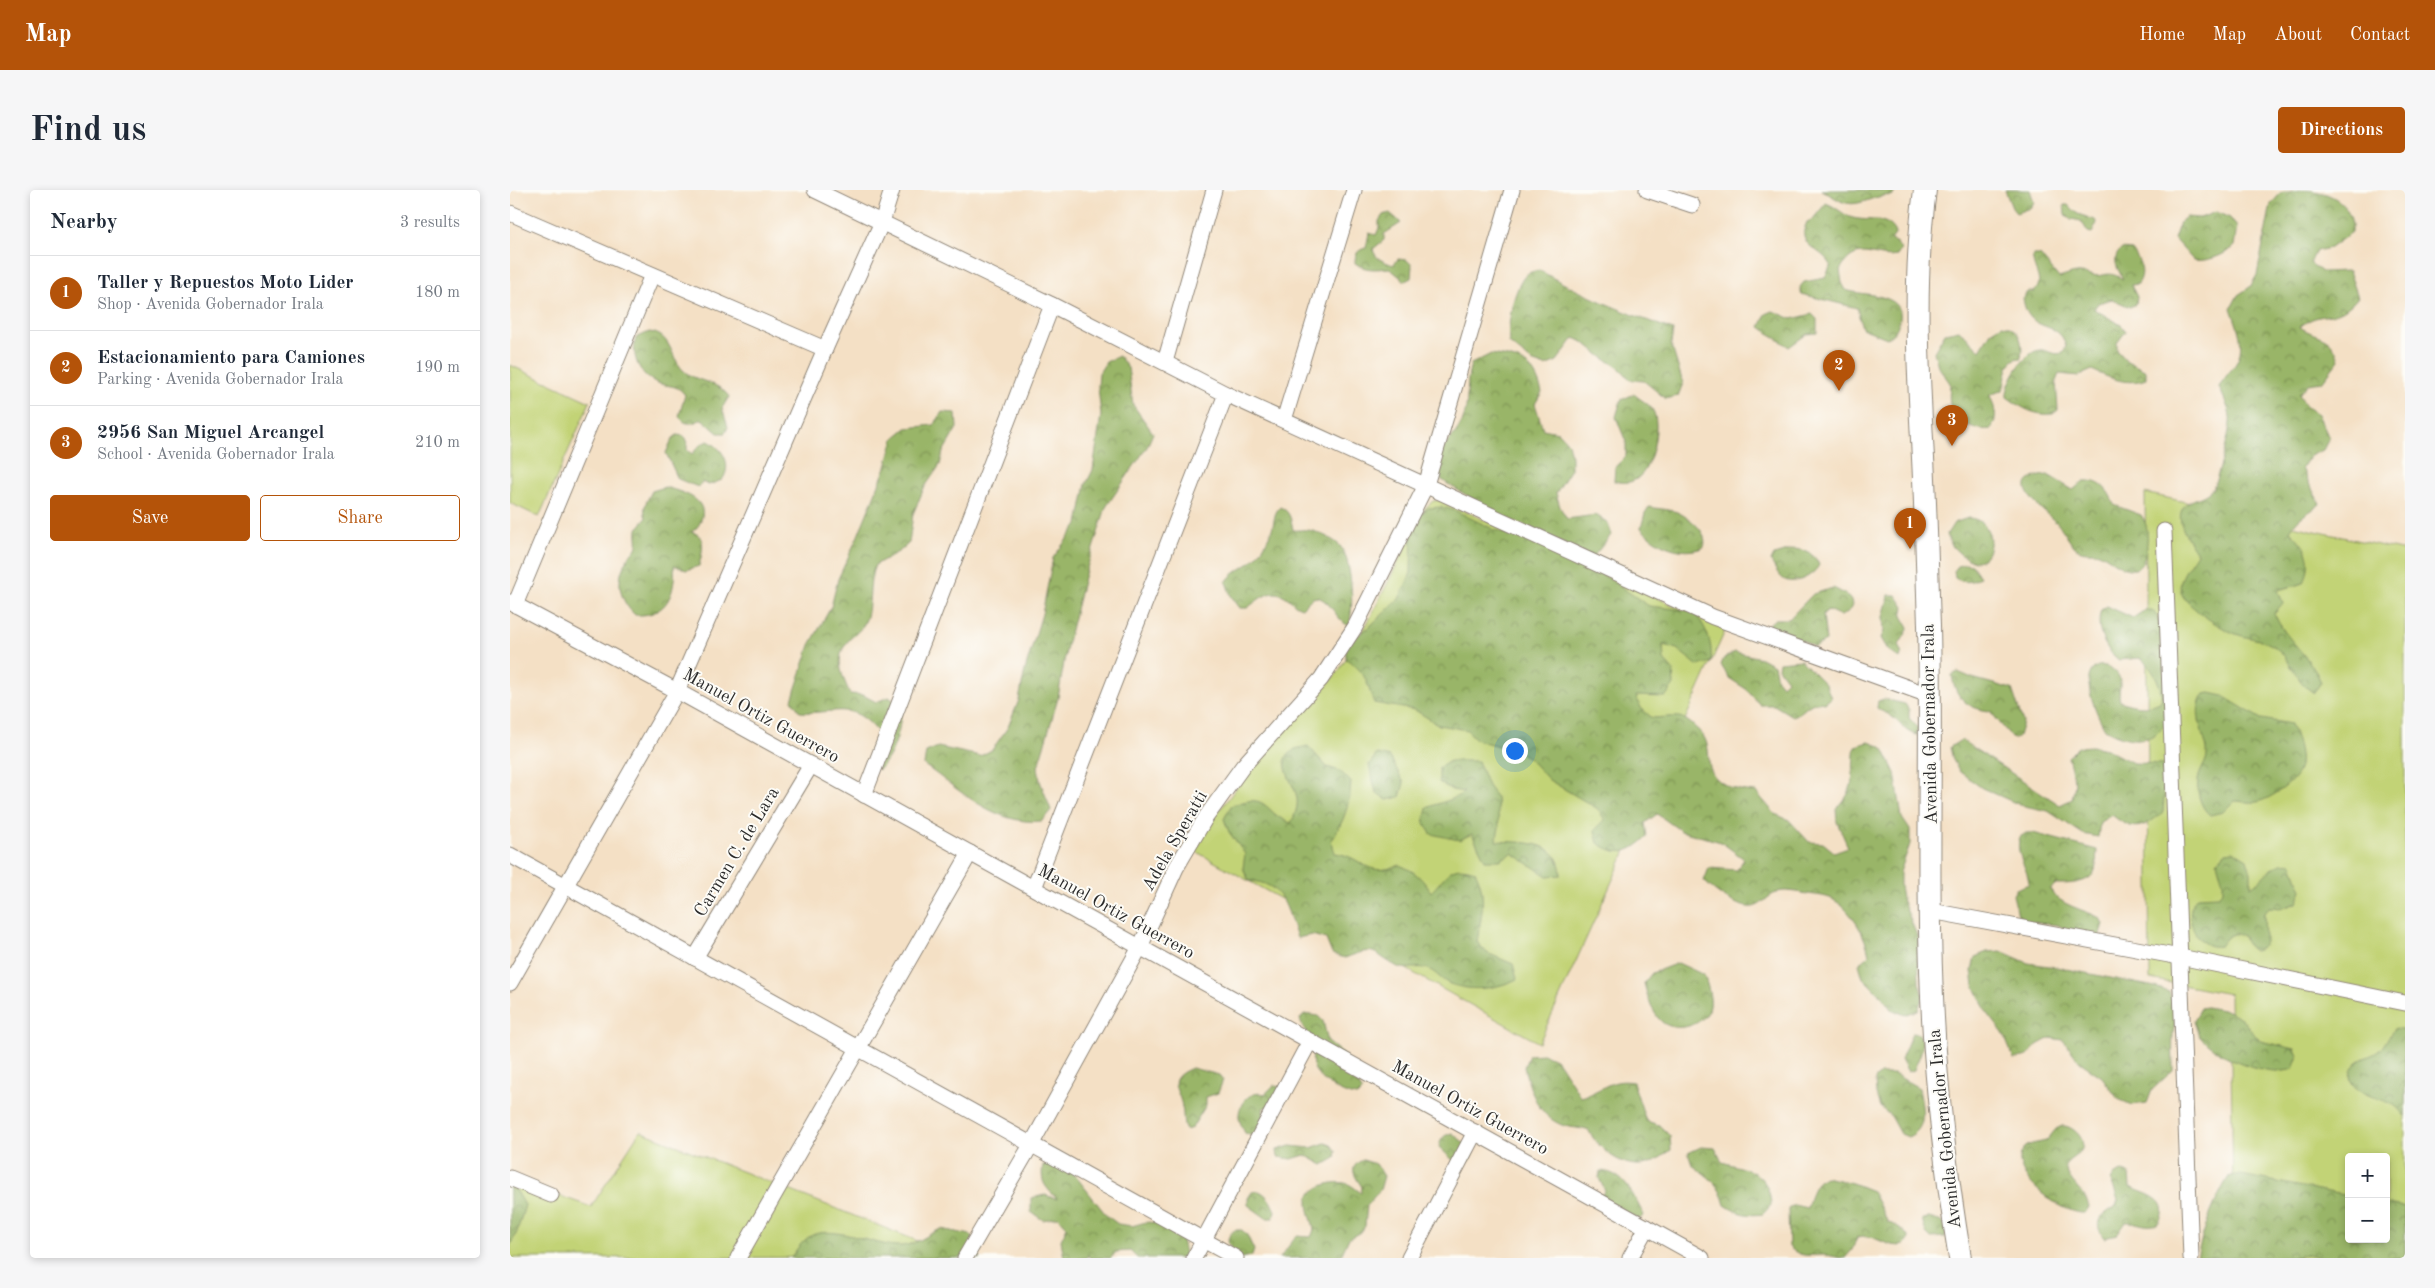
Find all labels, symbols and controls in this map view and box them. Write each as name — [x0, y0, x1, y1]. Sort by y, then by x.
text: Map — [25, 23, 72, 47]
text: Home — [2139, 26, 2185, 44]
text: Map — [2213, 26, 2246, 44]
text: About — [2274, 26, 2322, 44]
text: Contact — [2350, 26, 2410, 44]
button: Directions — [2278, 107, 2405, 153]
text: Find us — [30, 113, 146, 148]
text: Nearby — [50, 212, 118, 233]
text: 3 results — [400, 215, 460, 231]
text: Taller y Repuestos Moto Lider — [97, 274, 354, 293]
text: 1 — [61, 285, 71, 301]
text: 180 m — [415, 285, 460, 301]
text: Shop · Avenida Gobernador Irala — [97, 297, 324, 313]
text: Estacionamiento para Camiones — [97, 349, 365, 368]
pin: 2 — [1823, 350, 1855, 391]
text: 2 — [61, 360, 71, 376]
text: 190 m — [415, 360, 460, 376]
text: Parking · Avenida Gobernador Irala — [97, 372, 343, 388]
pin: 3 — [1936, 405, 1968, 446]
text: 2956 San Miguel Arcangel — [97, 424, 324, 443]
text: 3 — [61, 435, 71, 451]
text: 210 m — [415, 435, 460, 451]
text: School · Avenida Gobernador Irala — [97, 447, 335, 463]
button: Save — [50, 495, 250, 541]
button: Share — [260, 495, 460, 541]
pin: 1 — [1894, 508, 1926, 549]
street label: Avenida Gobernador Irala — [1919, 623, 1941, 824]
street label: Manuel Ortiz Guerrero — [680, 666, 842, 767]
your location — [1502, 738, 1528, 764]
street label: Carmen C. de Lara — [691, 784, 783, 920]
street label: Adela Speratti — [1139, 788, 1211, 894]
street label: Manuel Ortiz Guerrero — [1035, 862, 1197, 963]
street label: Avenida Gobernador Irala — [1926, 1028, 1964, 1230]
street label: Manuel Ortiz Guerrero — [1389, 1058, 1551, 1159]
map controls — [2345, 1153, 2390, 1243]
button: + — [2345, 1153, 2390, 1198]
button: − — [2345, 1198, 2390, 1243]

